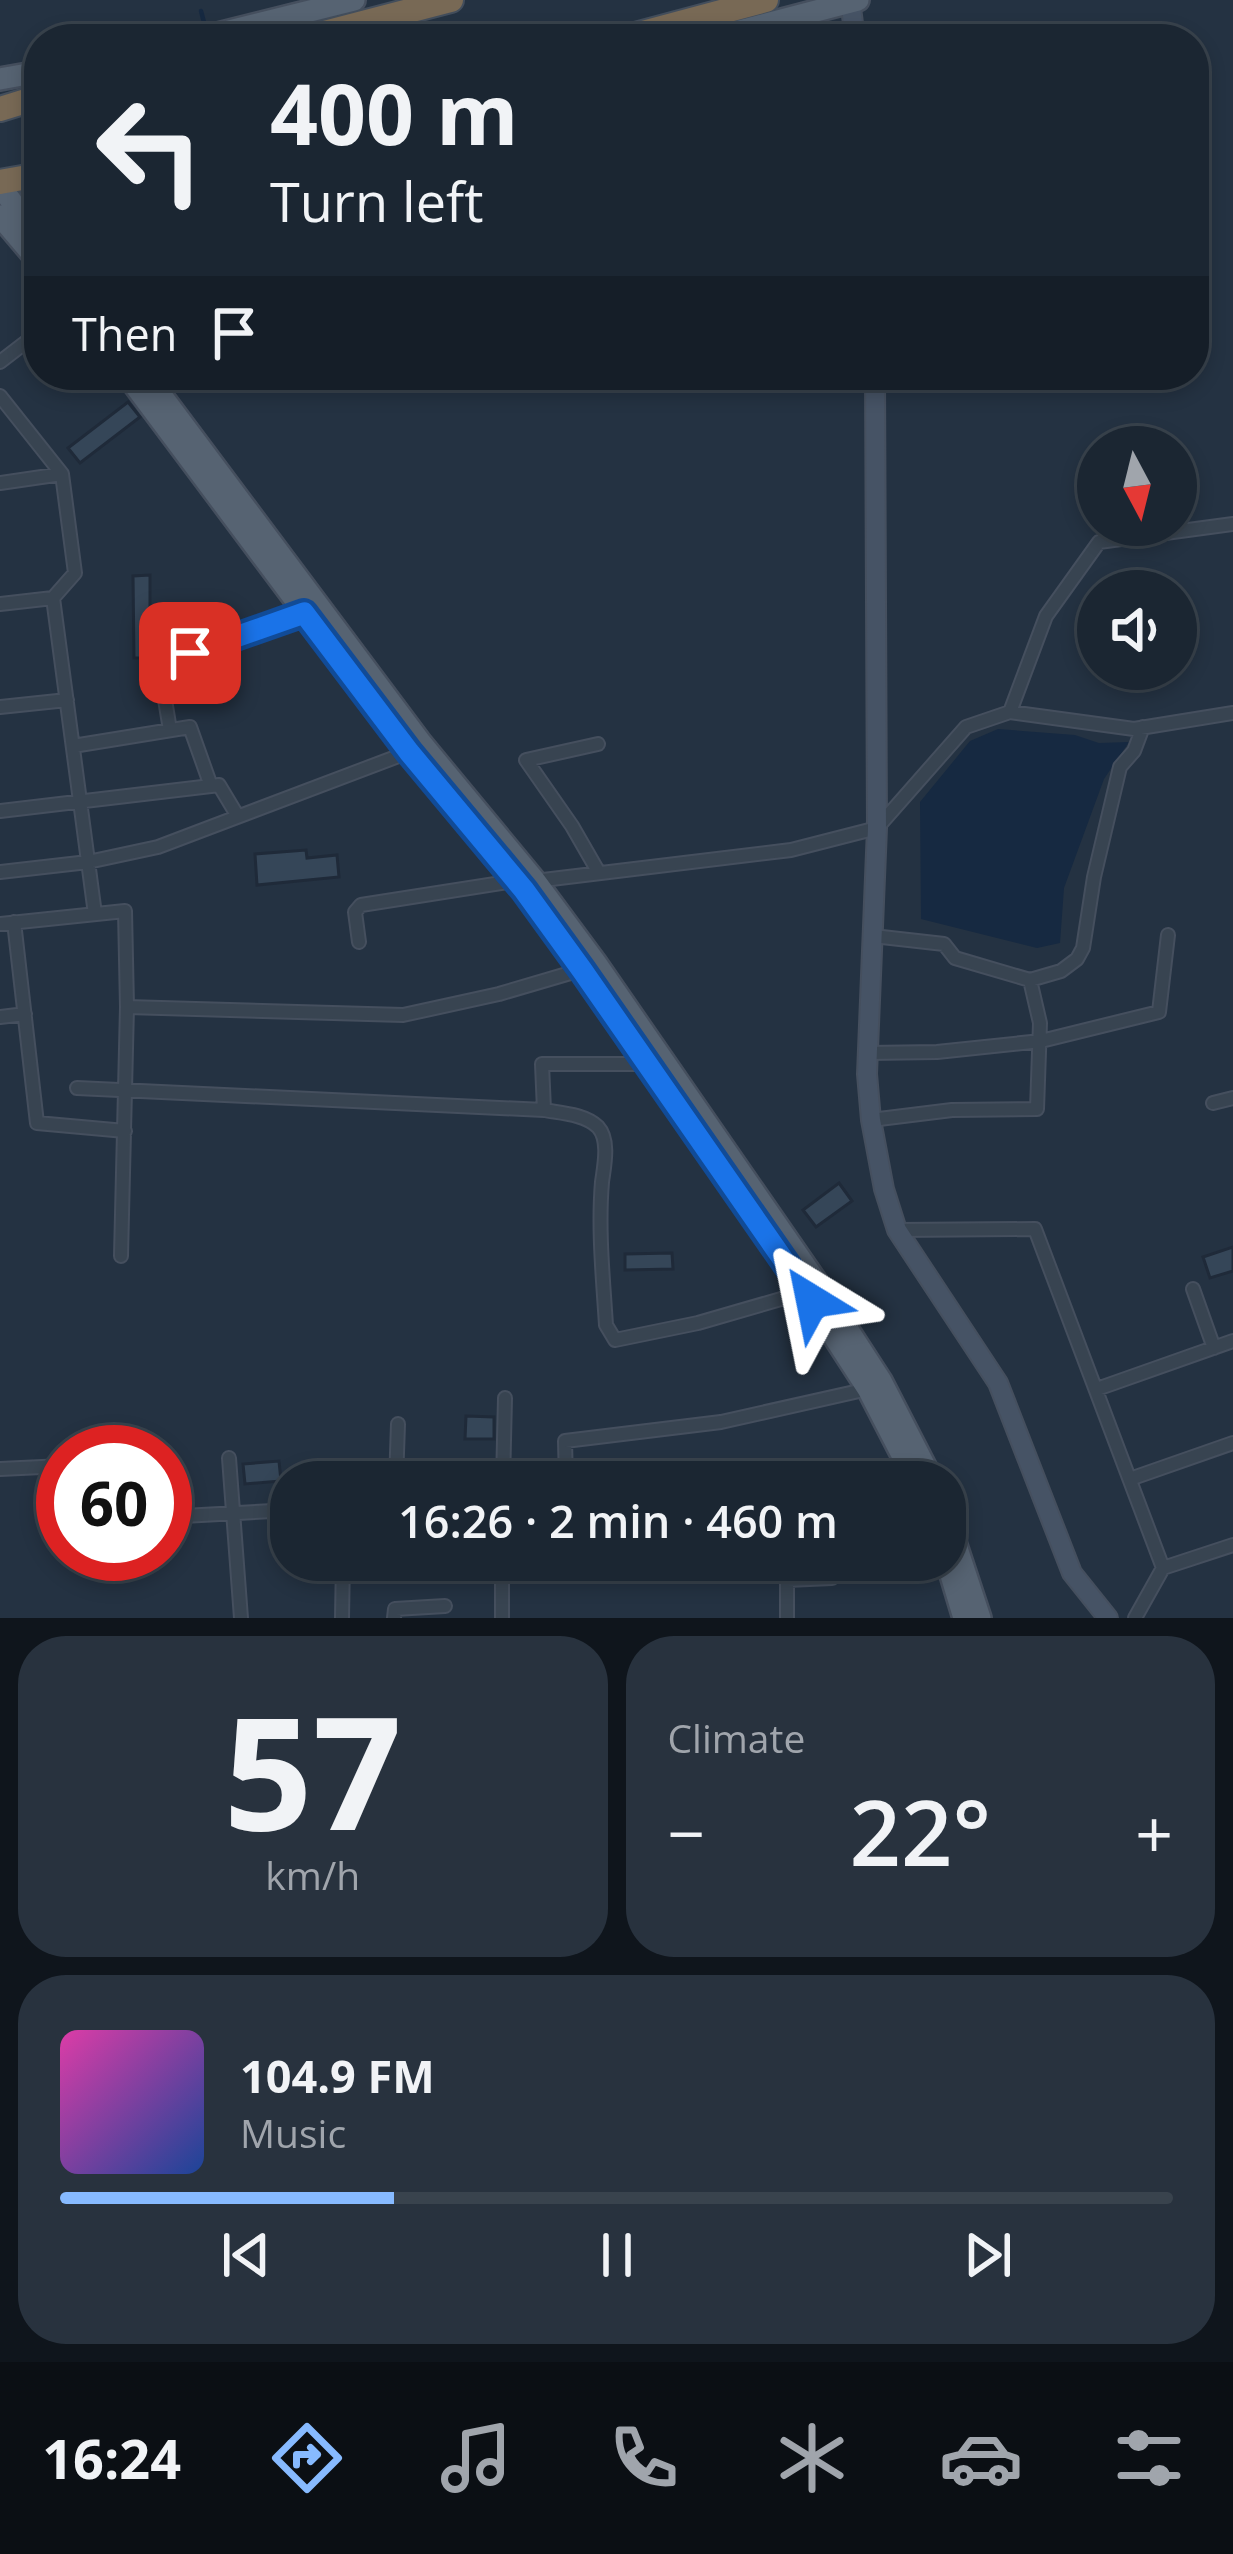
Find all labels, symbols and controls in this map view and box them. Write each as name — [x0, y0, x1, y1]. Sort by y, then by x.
text: 400 m — [270, 55, 518, 170]
icon: left — [72, 72, 228, 228]
text: Turn left — [270, 164, 483, 238]
icon: arrive — [201, 300, 267, 366]
text: Then — [72, 303, 177, 364]
north arrow — [1077, 426, 1197, 546]
map controls — [1077, 426, 1197, 690]
button: sound — [1077, 570, 1197, 690]
pin — [139, 602, 241, 704]
icon: arrive — [157, 620, 223, 686]
position arrow — [749, 1238, 875, 1364]
speed limit sign: 60 — [36, 1425, 192, 1581]
text: 16:26 · 2 min · 460 m — [398, 1490, 838, 1551]
text: 57 — [224, 1663, 402, 1876]
text: Climate — [668, 1711, 805, 1764]
text: 22° — [850, 1770, 991, 1892]
text: − — [668, 1787, 705, 1877]
text: + — [1135, 1787, 1173, 1877]
text: km/h — [265, 1848, 360, 1901]
text: 104.9 FM — [240, 2045, 435, 2106]
text: Music — [240, 2106, 346, 2159]
icon: previous — [213, 2222, 279, 2288]
icon: pause — [584, 2222, 650, 2288]
icon: next — [955, 2222, 1021, 2288]
icon: directions — [265, 2416, 349, 2500]
icon: music — [434, 2416, 518, 2500]
icon: phone — [602, 2416, 686, 2500]
icon: climate — [770, 2416, 854, 2500]
icon: car — [939, 2416, 1023, 2500]
icon: filters — [1107, 2416, 1191, 2500]
text: 16:24 — [42, 2421, 181, 2495]

